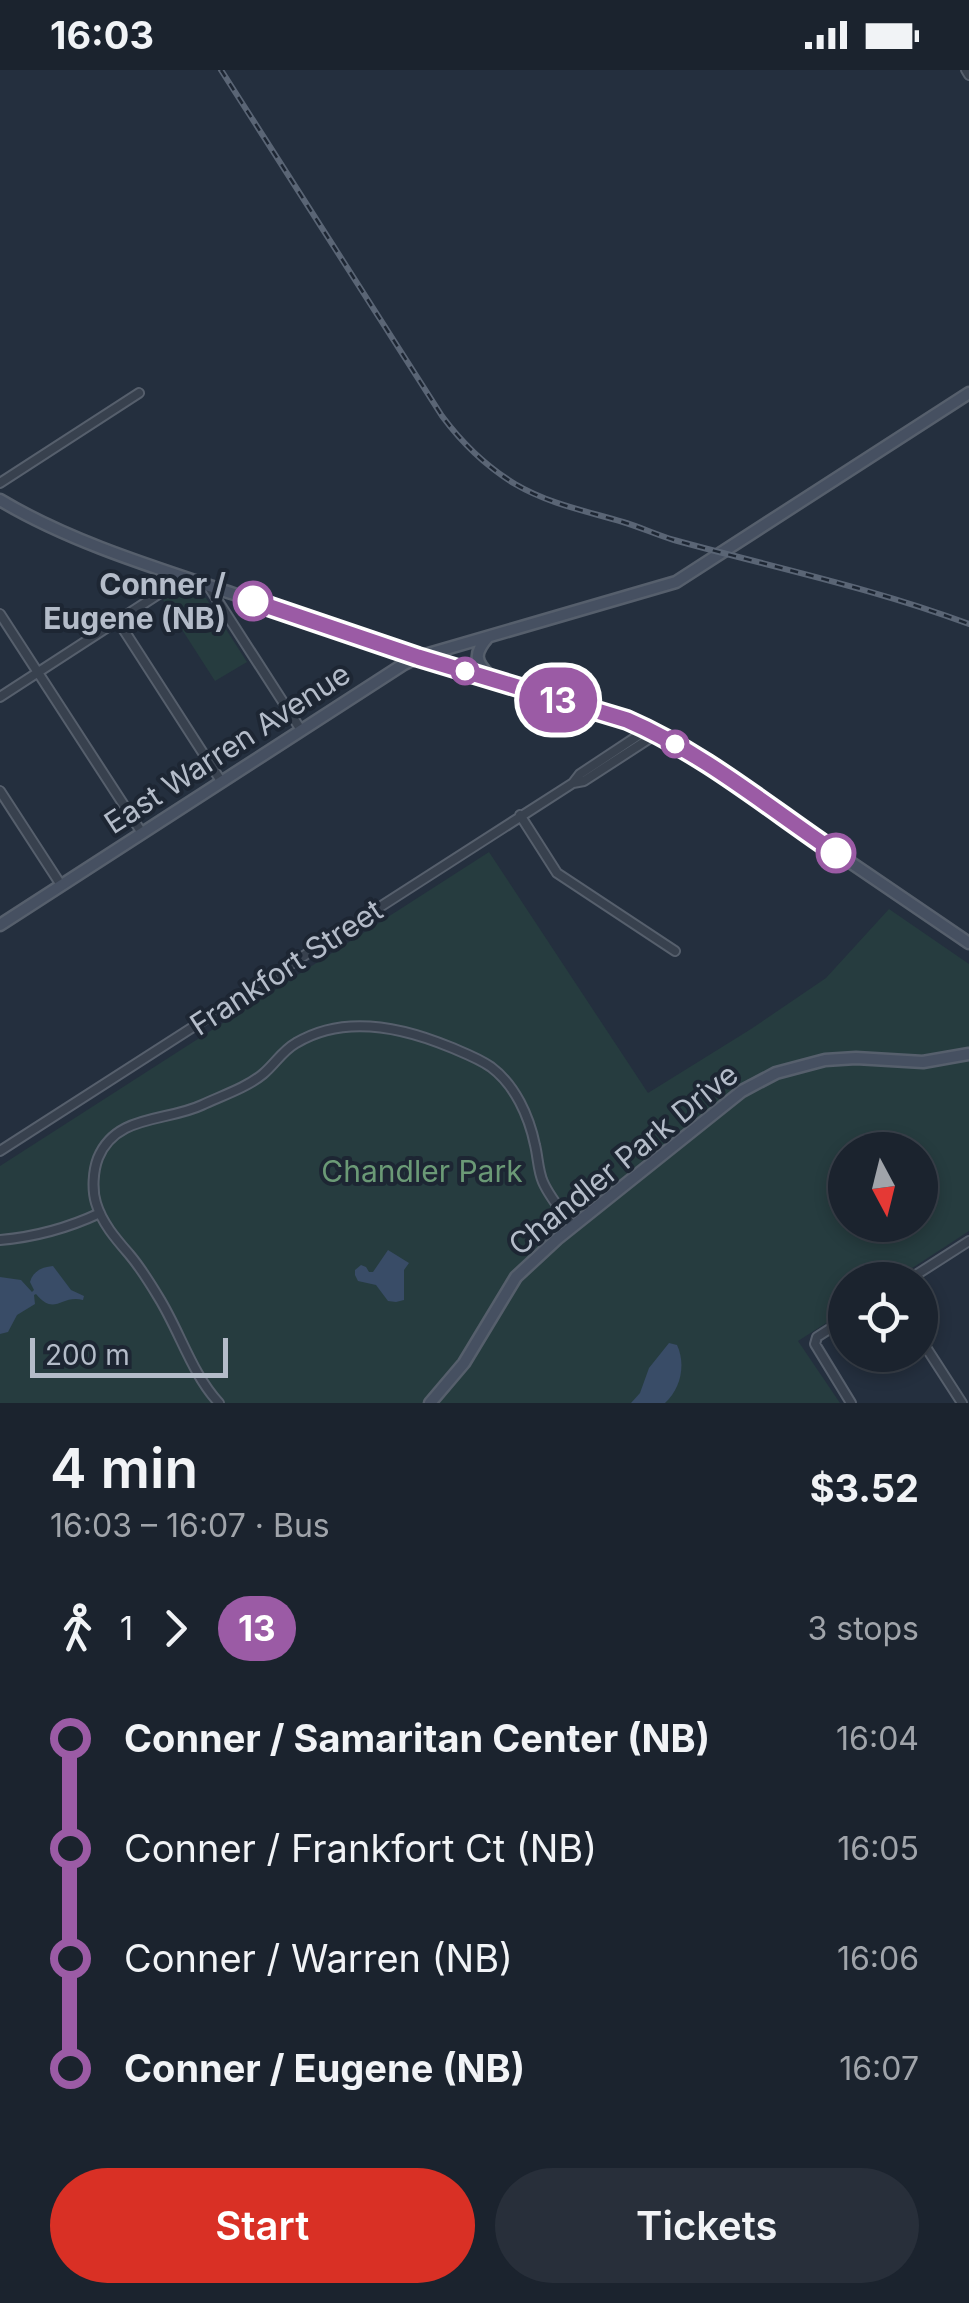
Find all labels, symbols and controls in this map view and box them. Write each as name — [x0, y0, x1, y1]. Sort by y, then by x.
text: 16:03 — [50, 12, 154, 58]
place label: Conner / Eugene (NB) — [43, 566, 226, 636]
marker: Conner / Eugene (NB) — [234, 582, 272, 620]
street label: East Warren Avenue — [97, 655, 357, 841]
unlabelled marker — [452, 658, 478, 684]
line badge: 13 — [513, 668, 603, 732]
text: 13 — [539, 679, 577, 721]
unlabelled marker — [662, 731, 688, 757]
unlabelled marker — [817, 834, 855, 872]
street label: Frankfort Street — [183, 891, 389, 1043]
street label: Chandler Park Drive — [501, 1056, 745, 1262]
north arrow — [828, 1132, 938, 1242]
map controls — [828, 1132, 938, 1372]
park label: Chandler Park — [321, 1153, 523, 1189]
button: locate — [828, 1262, 938, 1372]
scale bar — [30, 1333, 228, 1378]
text: 200 m — [45, 1338, 130, 1372]
text: 4 min — [50, 1435, 198, 1501]
text: $3.52 — [810, 1465, 919, 1511]
text: 16:03 – 16:07 · Bus — [50, 1506, 330, 1545]
icon: walk — [50, 1601, 105, 1656]
icon: forward — [148, 1601, 203, 1656]
text: 13 — [238, 1607, 276, 1649]
text: 1 — [120, 1609, 133, 1648]
text: 3 stops — [808, 1609, 919, 1648]
text: Conner / Samaritan Center (NB) — [124, 1715, 710, 1761]
text: 16:04 — [836, 1719, 919, 1758]
text: Conner / Frankfort Ct (NB) — [124, 1825, 597, 1871]
text: 16:05 — [837, 1829, 919, 1868]
text: Conner / Warren (NB) — [124, 1935, 513, 1981]
text: 16:06 — [837, 1939, 919, 1978]
text: Conner / Eugene (NB) — [124, 2045, 525, 2091]
text: 16:07 — [839, 2049, 919, 2088]
button: Start — [50, 2168, 475, 2283]
button: Tickets — [495, 2168, 919, 2283]

